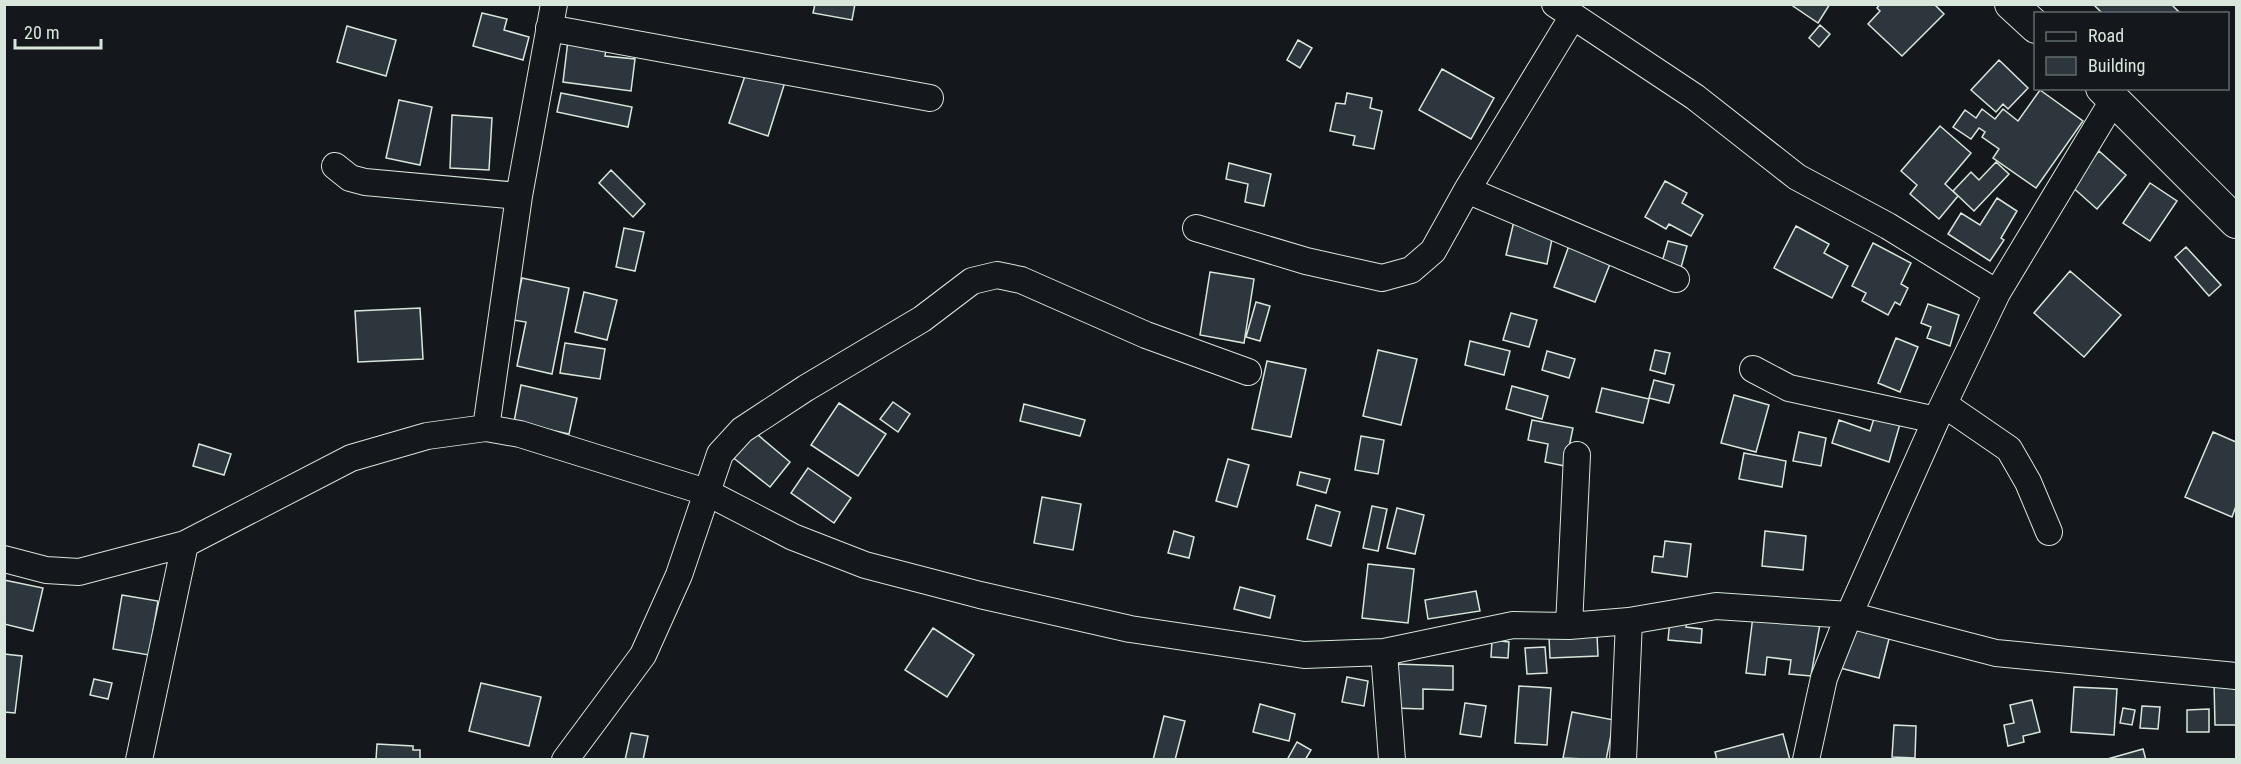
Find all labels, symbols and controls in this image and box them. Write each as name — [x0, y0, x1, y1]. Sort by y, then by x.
scale bar — [15, 12, 100, 50]
legend — [2034, 12, 2229, 90]
text: 20 m — [24, 22, 59, 43]
text: Road — [2088, 25, 2124, 46]
text: Building — [2088, 55, 2145, 76]

